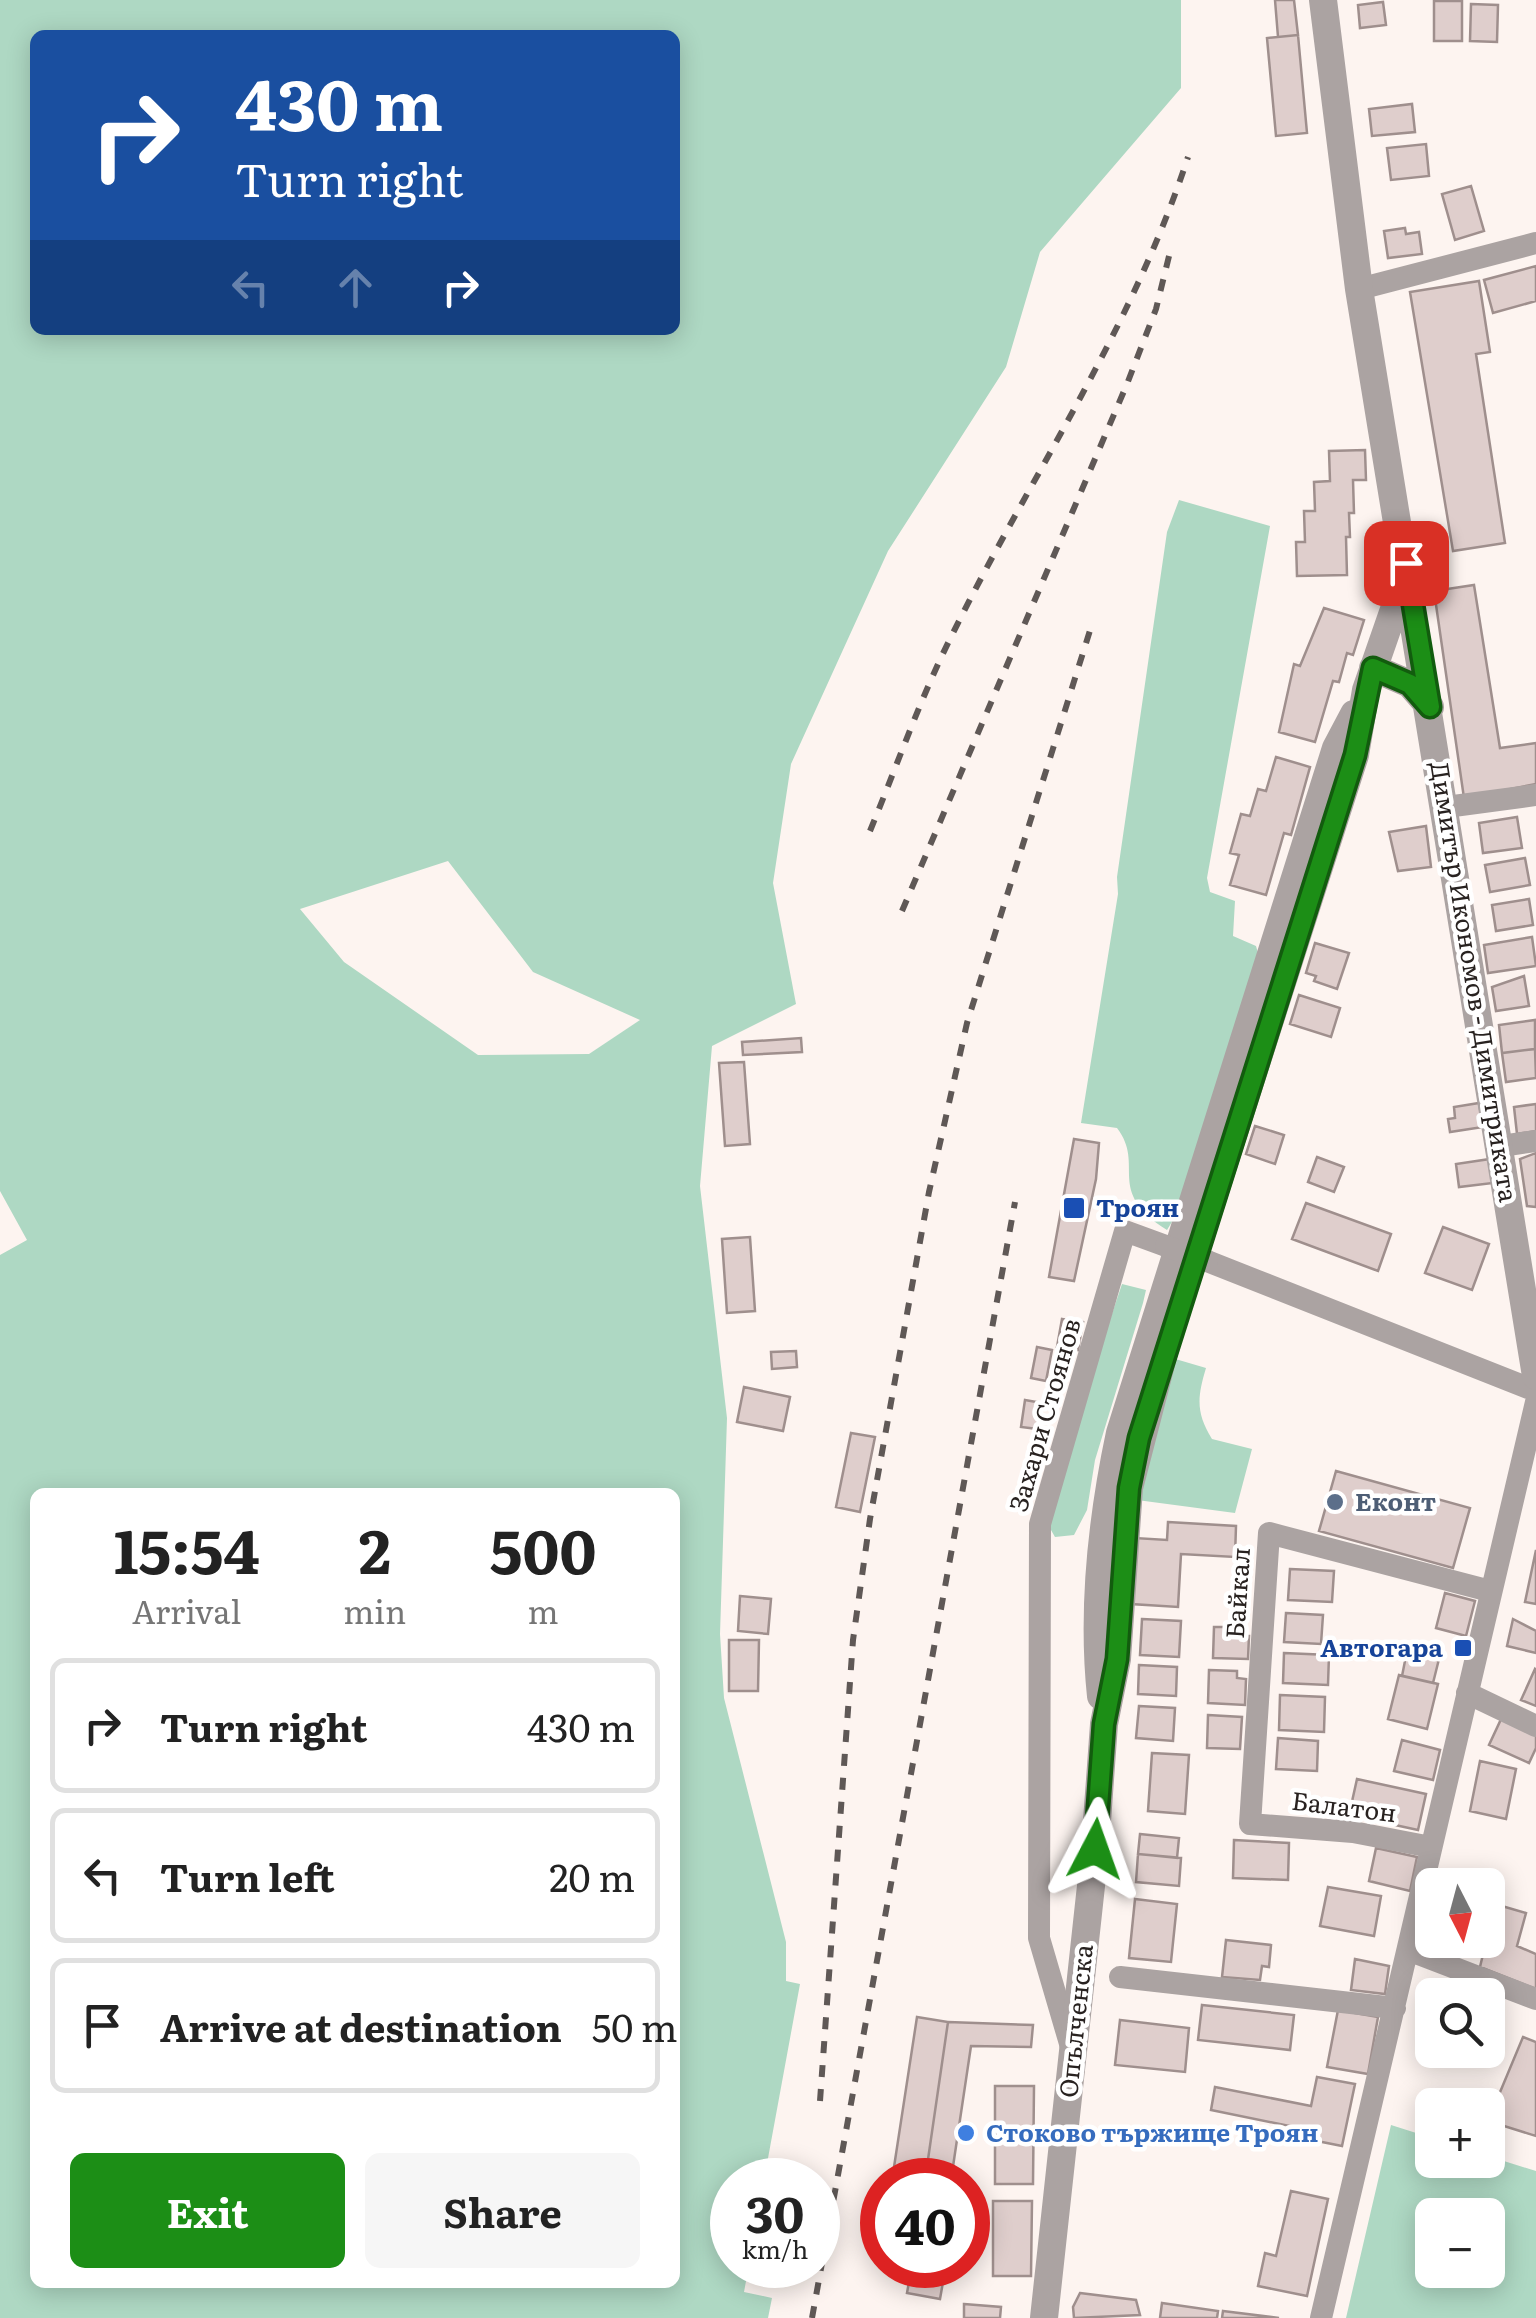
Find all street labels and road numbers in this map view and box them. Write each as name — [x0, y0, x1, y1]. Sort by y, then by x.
street label: Димитър Икономов - Димитриката — [1422, 759, 1529, 1205]
street label: Захари Стоянов — [998, 1314, 1089, 1516]
street label: Байкал — [1215, 1546, 1258, 1640]
street label: Балатон — [1290, 1781, 1399, 1830]
street label: Опълченска — [1048, 1942, 1101, 2099]

